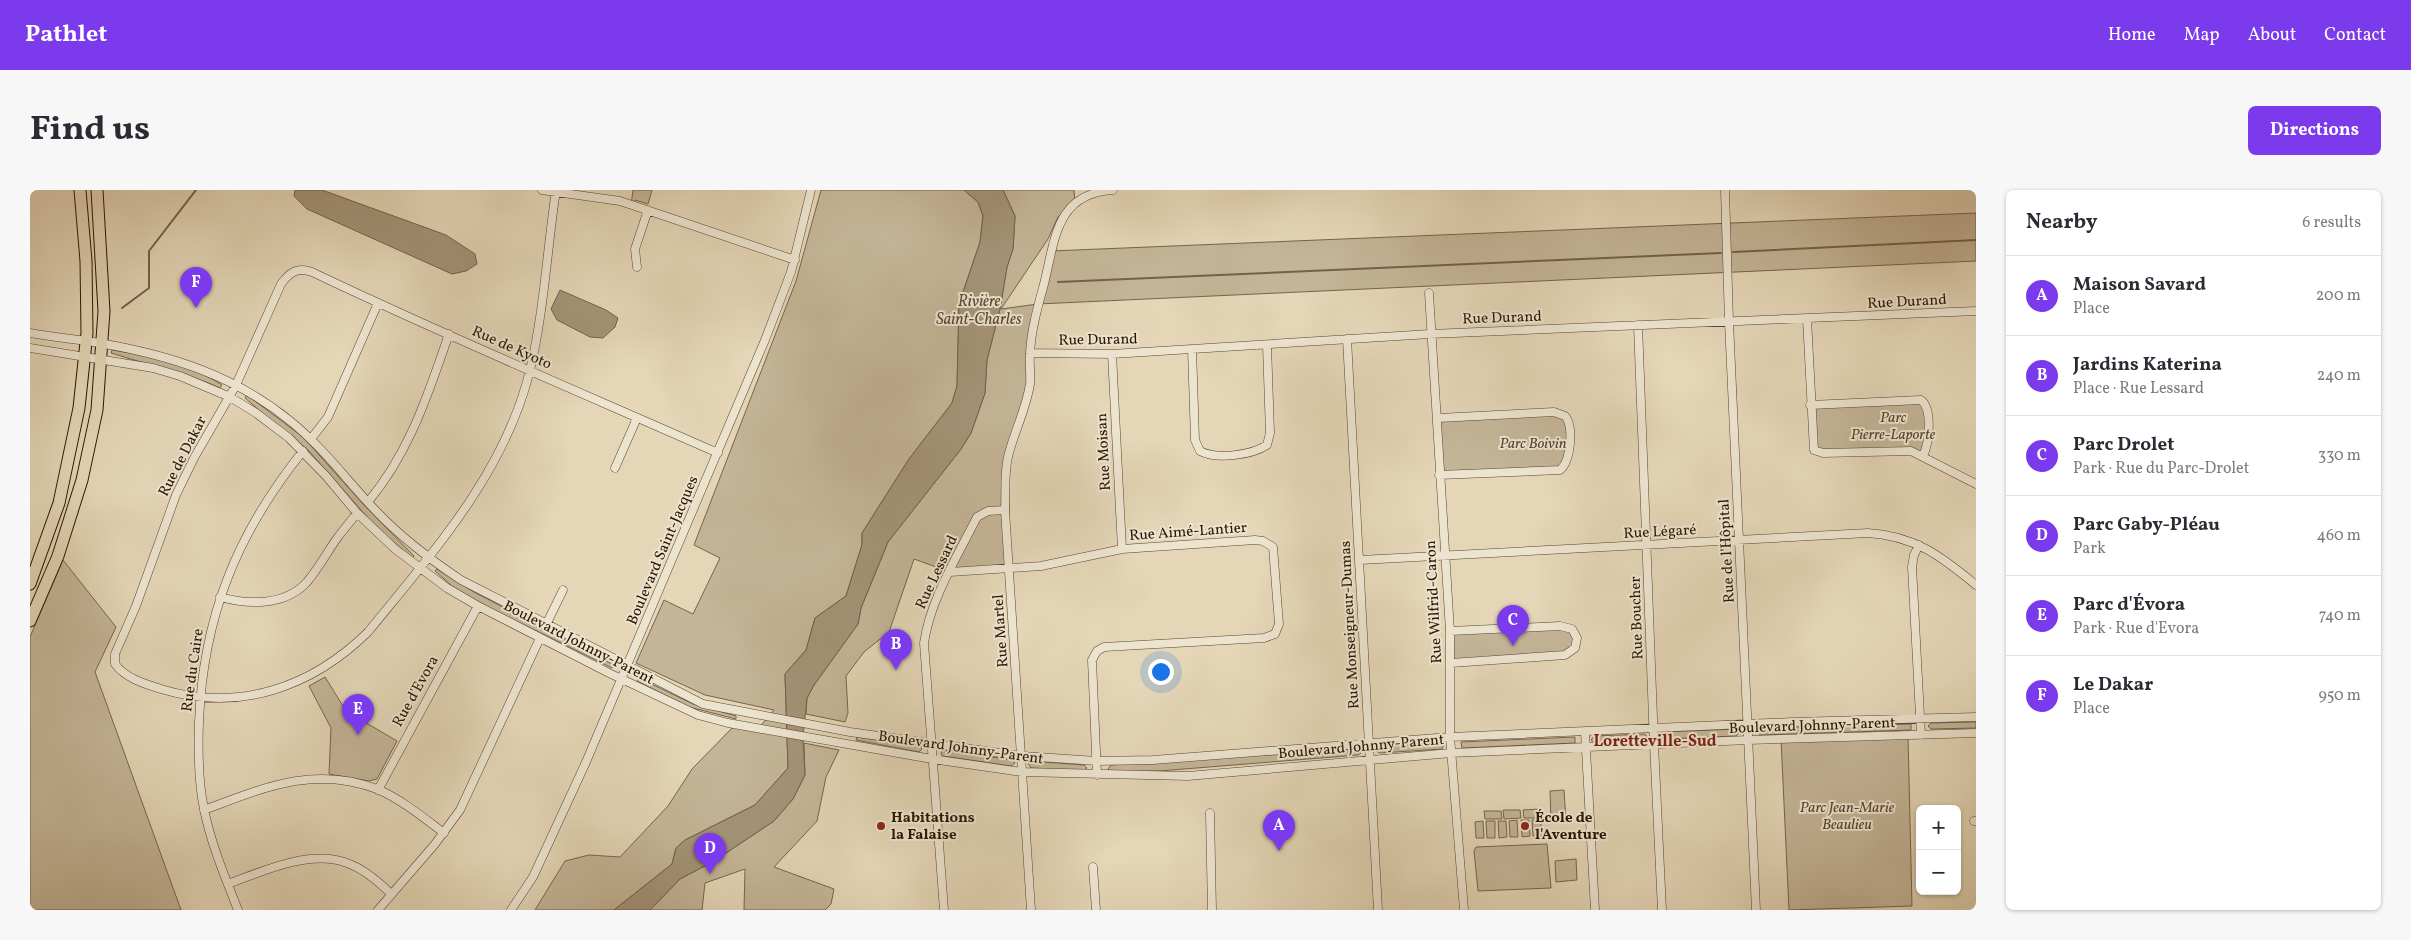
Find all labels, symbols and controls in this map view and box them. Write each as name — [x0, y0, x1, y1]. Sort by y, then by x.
text: Pathlet — [25, 18, 107, 52]
text: Home — [2108, 23, 2156, 48]
text: Map — [2184, 23, 2220, 48]
text: About — [2248, 23, 2296, 48]
text: Contact — [2324, 23, 2386, 48]
text: Find us — [30, 106, 150, 154]
button: Directions — [2248, 106, 2381, 155]
text: Nearby — [2026, 208, 2097, 237]
text: 6 results — [2302, 212, 2361, 234]
pin: F — [180, 267, 212, 308]
text: Maison Savard — [2073, 272, 2206, 298]
text: A — [2036, 285, 2048, 307]
text: 200 m — [2316, 285, 2361, 307]
street label: Rue Durand — [1867, 290, 1947, 315]
water label: Rivière Saint-Charles — [936, 291, 1022, 331]
text: Place — [2073, 298, 2110, 320]
street label: Rue Durand — [1462, 307, 1542, 330]
street label: Rue de Kyoto — [468, 321, 555, 375]
street label: Rue Durand — [1058, 329, 1138, 352]
text: Jardins Katerina — [2073, 352, 2222, 378]
text: B — [2037, 365, 2047, 387]
text: 240 m — [2317, 365, 2361, 387]
text: Place · Rue Lessard — [2073, 378, 2204, 400]
park label: Parc Pierre-Laporte — [1851, 408, 1936, 446]
street label: Rue Moisan — [1092, 412, 1117, 491]
street label: Rue de Dakar — [154, 413, 213, 501]
text: Parc Drolet — [2073, 432, 2174, 458]
park label: Parc Boivin — [1500, 434, 1567, 455]
text: C — [2037, 445, 2047, 467]
text: 330 m — [2318, 445, 2361, 467]
text: Park · Rue du Parc-Drolet — [2073, 458, 2249, 480]
street label: Boulevard Saint-Jacques — [622, 473, 704, 628]
street label: Rue de l'Hôpital — [1714, 498, 1741, 604]
text: Parc Gaby-Pléau — [2073, 512, 2220, 538]
street label: Rue Aimé-Lantier — [1128, 518, 1248, 547]
street label: Rue Légaré — [1623, 520, 1697, 545]
text: D — [2036, 525, 2048, 547]
text: 460 m — [2317, 525, 2361, 547]
street label: Rue Lessard — [911, 532, 964, 613]
text: Park — [2073, 538, 2106, 560]
street label: Rue Monseigneur-Dumas — [1336, 540, 1365, 710]
street label: Rue Wilfrid-Caron — [1421, 540, 1448, 664]
street label: Rue Boucher — [1626, 576, 1649, 660]
text: Parc d'Évora — [2073, 592, 2185, 618]
street label: Rue Martel — [988, 594, 1015, 668]
street label: Boulevard Johnny-Parent — [499, 596, 657, 691]
pin: C — [1497, 605, 1529, 646]
text: E — [2037, 605, 2047, 627]
text: 740 m — [2319, 605, 2361, 627]
text: Park · Rue d'Evora — [2073, 618, 2199, 640]
street label: Rue du Caire — [177, 627, 210, 713]
pin: B — [880, 629, 912, 670]
street label: Rue d'Evora — [388, 652, 445, 731]
your location — [1148, 659, 1174, 685]
text: Le Dakar — [2073, 672, 2153, 698]
text: F — [2037, 685, 2047, 707]
text: 950 m — [2319, 685, 2361, 707]
pin: E — [342, 694, 374, 735]
text: Place — [2073, 698, 2110, 720]
street label: Boulevard Johnny-Parent — [1728, 713, 1896, 740]
street label: Boulevard Johnny-Parent — [877, 726, 1045, 770]
street label: Boulevard Johnny-Parent — [1277, 730, 1445, 765]
district label: Loretteville-Sud — [1593, 731, 1717, 753]
park label: Parc Jean-Marie Beaulieu — [1800, 798, 1895, 836]
map controls — [1916, 805, 1961, 895]
button: + — [1916, 805, 1961, 850]
place label: Habitations la Falaise — [891, 808, 975, 846]
place label: École de l'Aventure — [1535, 808, 1607, 846]
pin: A — [1263, 810, 1295, 851]
marker: Habitations la Falaise — [875, 820, 887, 832]
marker: École de l'Aventure — [1519, 820, 1531, 832]
pin: D — [694, 833, 726, 874]
button: − — [1916, 850, 1961, 895]

